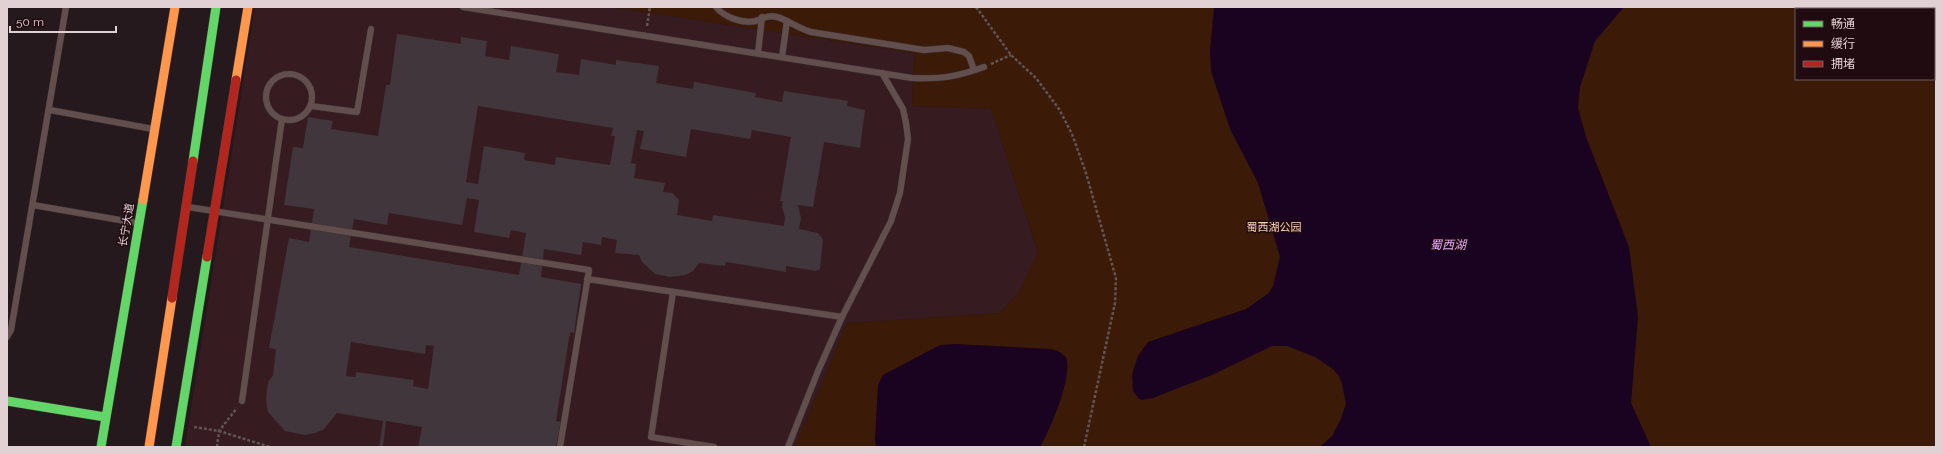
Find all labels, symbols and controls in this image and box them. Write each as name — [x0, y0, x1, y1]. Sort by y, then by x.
scale bar — [10, 8, 116, 34]
legend — [1795, 8, 1935, 80]
text: 50 m — [16, 15, 44, 29]
text: 畅通 — [1831, 17, 1855, 31]
text: 缓行 — [1831, 37, 1855, 51]
text: 拥堵 — [1831, 57, 1855, 71]
street label: 长宁大道 — [116, 202, 137, 248]
park label: 蜀西湖公园 — [1247, 221, 1302, 234]
water label: 蜀西湖 — [1430, 238, 1468, 252]

